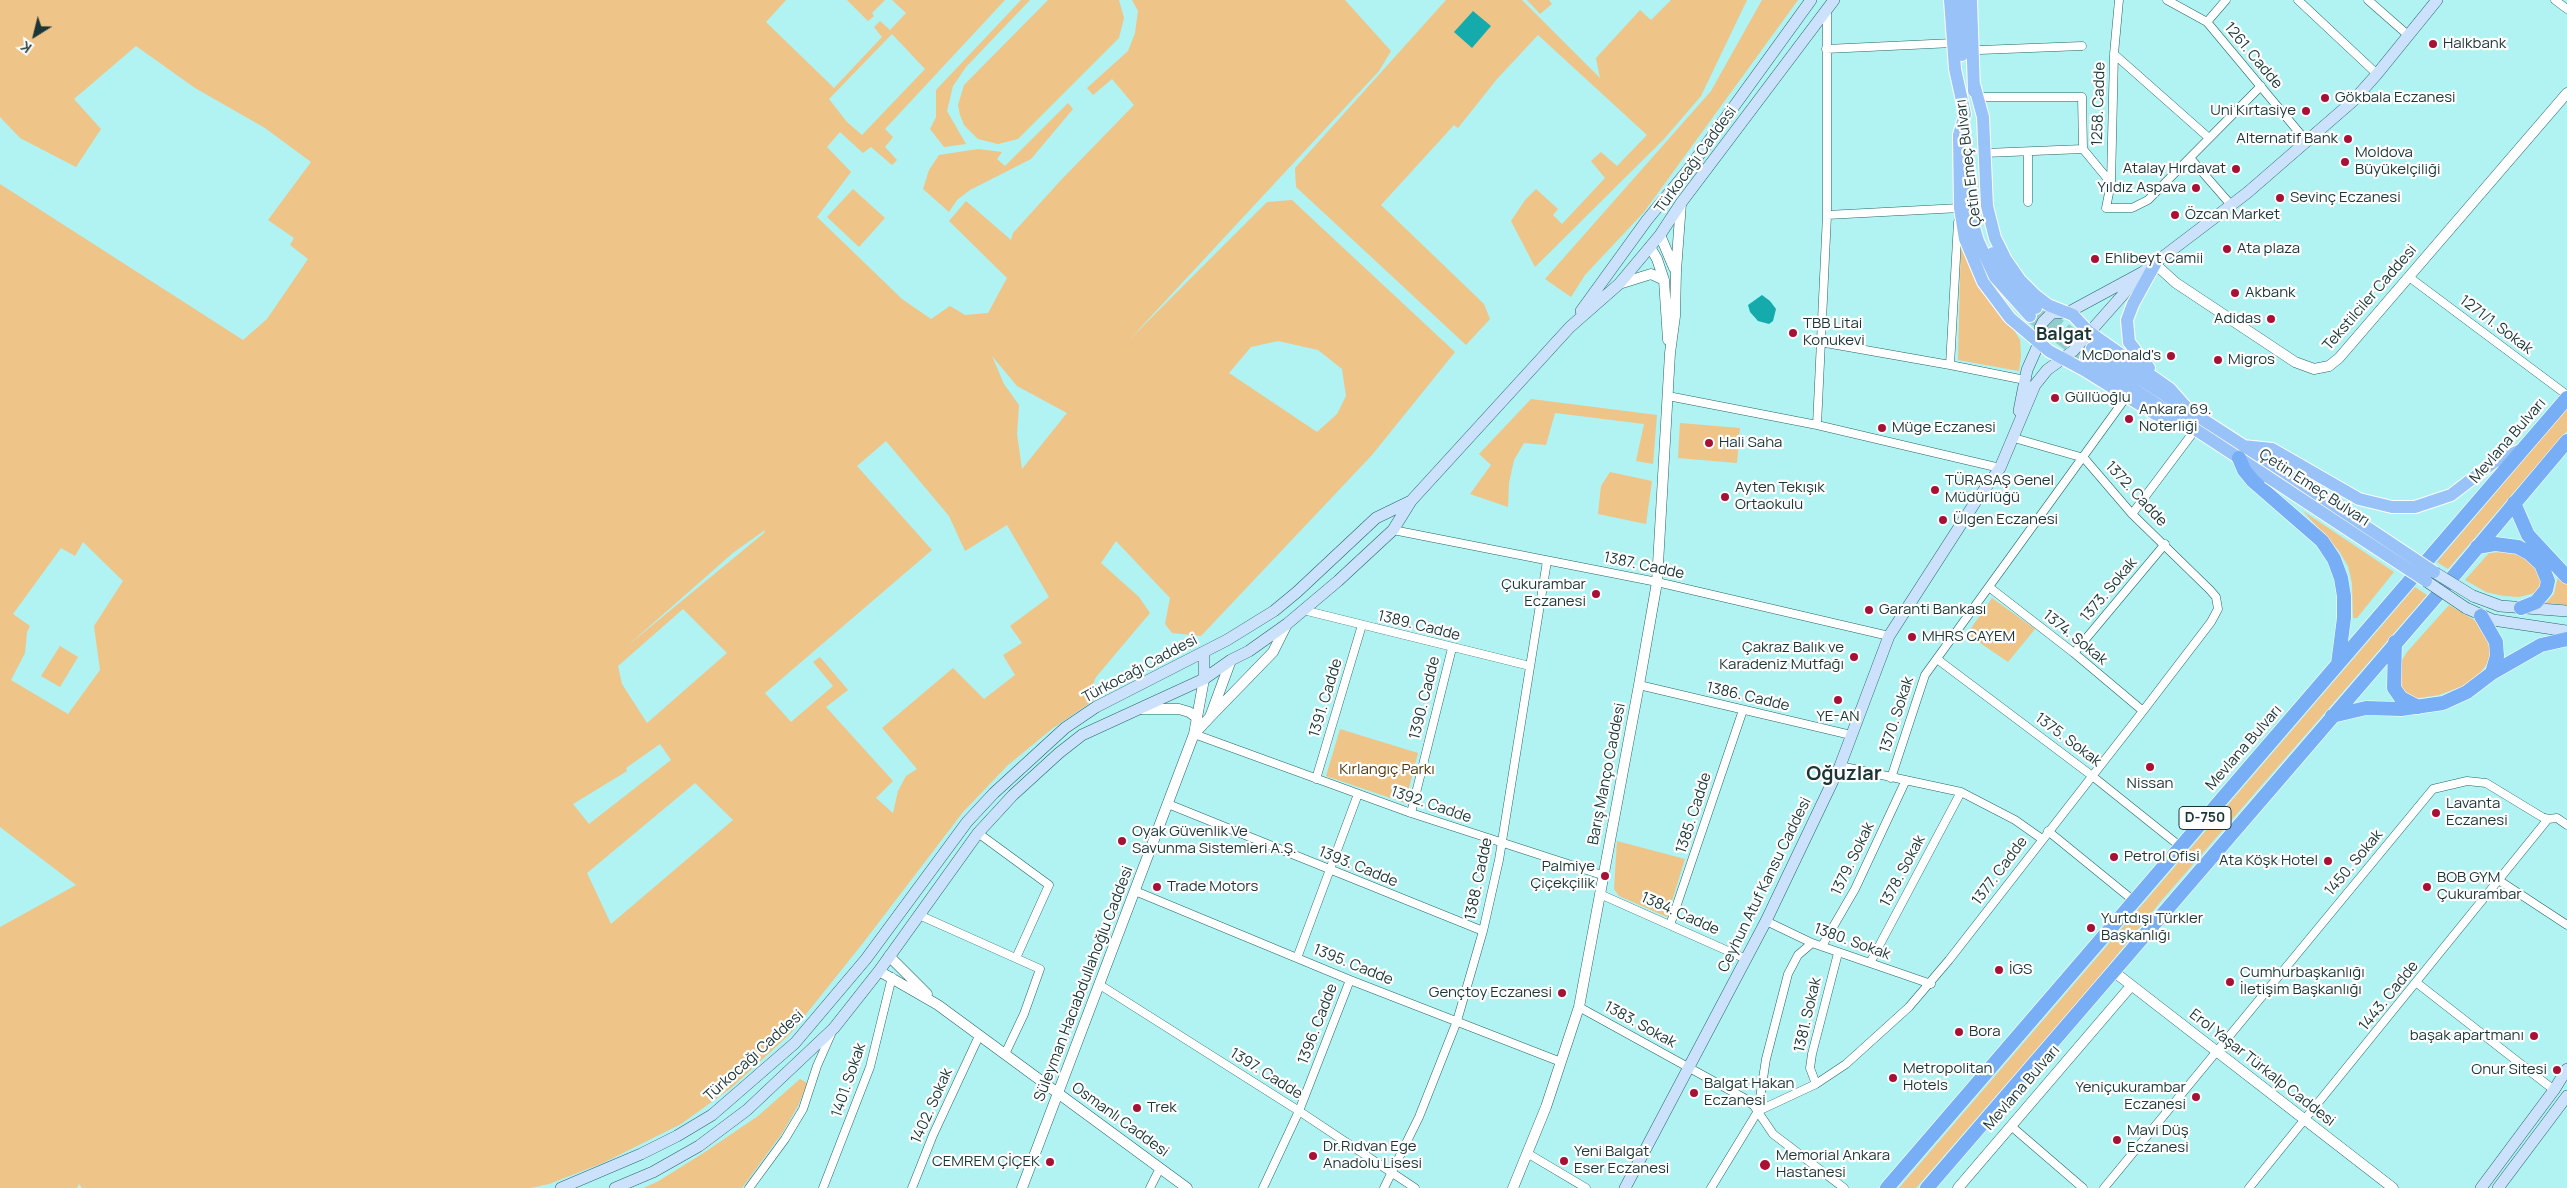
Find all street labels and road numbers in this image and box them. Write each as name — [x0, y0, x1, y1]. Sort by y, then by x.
street label: 1261. Cadde — [2220, 19, 2286, 93]
street label: 1258. Cadde — [2089, 62, 2109, 146]
street label: Çetin Emeç Bulvarı — [1952, 98, 1986, 228]
street label: Türkocağı Caddesi — [1651, 103, 1741, 217]
street label: Tekstilciler Caddesi — [2319, 242, 2421, 354]
street label: 1271/1. Sokak — [2456, 292, 2536, 358]
street label: Mevlana Bulvarı — [2466, 395, 2550, 487]
street label: Çetin Emeç Bulvarı — [2255, 446, 2373, 530]
street label: 1372. Cadde — [2101, 458, 2171, 530]
street label: 1387. Cadde — [1602, 549, 1686, 583]
street label: 1373. Sokak — [2077, 554, 2141, 626]
street label: 1389. Cadde — [1376, 607, 1462, 645]
street label: 1374. Sokak — [2039, 607, 2111, 669]
street label: Türkocağı Caddesi — [1079, 631, 1201, 707]
street label: 1390. Cadde — [1406, 655, 1444, 741]
street label: 1391. Cadde — [1306, 657, 1346, 739]
street label: 1370. Sokak — [1876, 675, 1918, 755]
street label: 1386. Cadde — [1705, 679, 1791, 715]
street label: Barış Manço Caddesi — [1584, 702, 1630, 846]
street label: Mevlana Bulvarı — [2202, 702, 2286, 794]
street label: 1375. Sokak — [2031, 709, 2105, 771]
street label: 1385. Cadde — [1672, 770, 1716, 856]
street label: 1392. Cadde — [1388, 783, 1474, 827]
street label: Ceyhun Atuf Kansu Caddesi — [1715, 795, 1815, 975]
road number: D-750 — [2179, 806, 2231, 830]
street label: 1379. Sokak — [1828, 820, 1878, 898]
street label: 1450. Sokak — [2321, 826, 2387, 900]
street label: 1378. Sokak — [1877, 832, 1929, 910]
street label: 1377. Cadde — [1968, 833, 2032, 909]
street label: 1388. Cadde — [1461, 836, 1497, 922]
street label: 1393. Cadde — [1316, 843, 1400, 891]
street label: Süleyman Hacıabdullahoğlu Caddesi — [1031, 864, 1137, 1104]
street label: 1384. Cadde — [1638, 889, 1722, 939]
street label: 1380. Sokak — [1811, 920, 1893, 964]
street label: 1395. Cadde — [1310, 941, 1396, 989]
street label: 1443. Cadde — [2355, 958, 2423, 1034]
street label: 1381. Sokak — [1791, 976, 1825, 1054]
street label: 1396. Cadde — [1294, 981, 1342, 1067]
street label: 1383. Sokak — [1601, 998, 1679, 1052]
street label: Erol Yaşar Türkalp Caddesi — [2186, 1006, 2338, 1130]
street label: Türkocağı Caddesi — [701, 1007, 807, 1105]
street label: 1401. Sokak — [828, 1041, 870, 1119]
street label: Mevlana Bulvarı — [1980, 1042, 2064, 1134]
street label: 1397. Cadde — [1226, 1045, 1306, 1103]
street label: 1402. Sokak — [907, 1066, 957, 1146]
street label: Osmanlı Caddesi — [1068, 1079, 1172, 1161]

